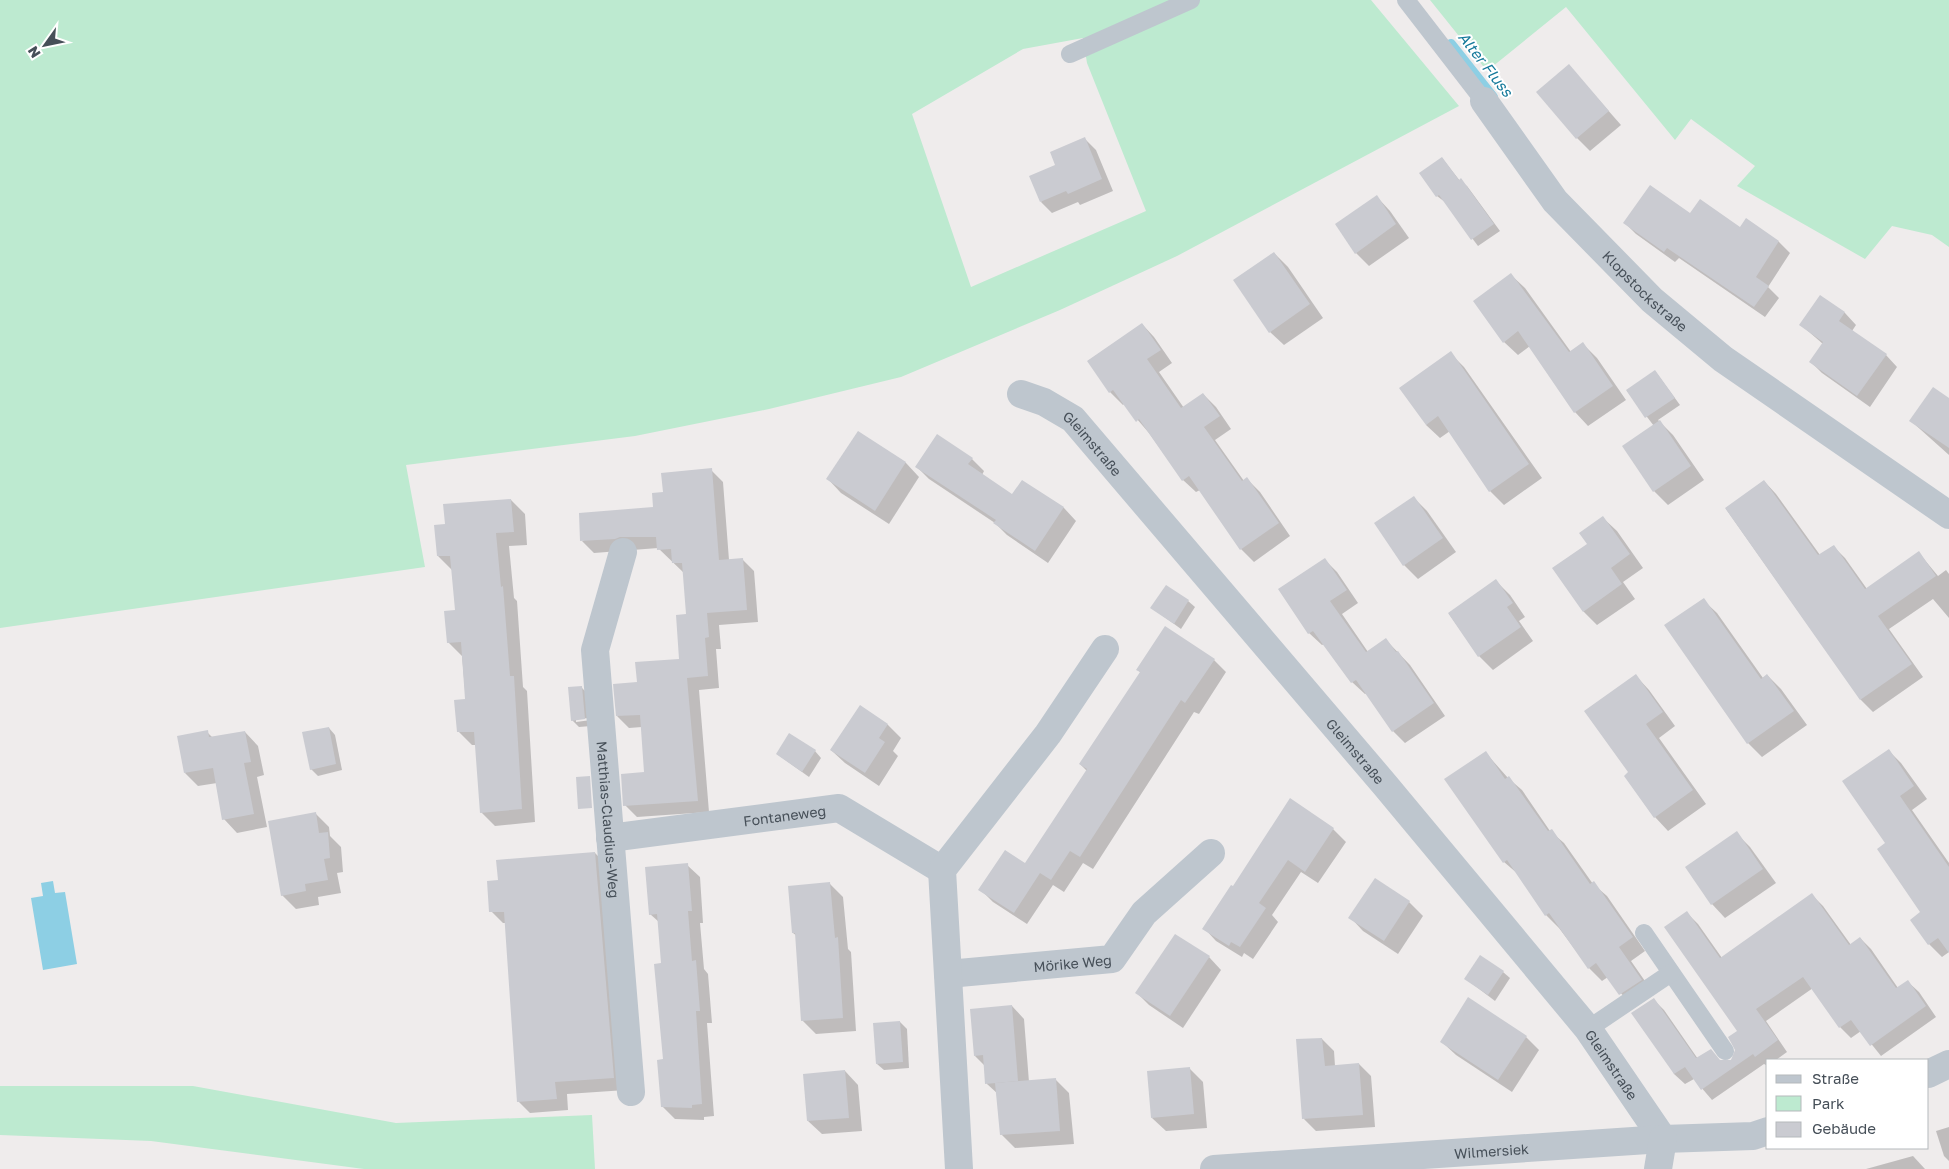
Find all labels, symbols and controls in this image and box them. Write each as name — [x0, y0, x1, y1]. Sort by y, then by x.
north arrow — [20, 20, 70, 70]
water label: Alter Fluss — [1455, 28, 1518, 101]
text: N — [24, 43, 44, 61]
street label: Klopstockstraße — [1599, 247, 1691, 335]
street label: Gleimstraße — [1061, 407, 1126, 479]
street label: Gleimstraße — [1323, 714, 1389, 787]
street label: Matthias-Claudius-Weg — [594, 740, 624, 899]
street label: Fontaneweg — [742, 801, 827, 829]
street label: Mörike Weg — [1033, 951, 1112, 975]
street label: Gleimstraße — [1582, 1026, 1642, 1103]
legend — [1766, 1059, 1929, 1149]
text: Straße — [1812, 1069, 1859, 1087]
text: Park — [1812, 1094, 1845, 1112]
text: Gebäude — [1812, 1119, 1876, 1137]
street label: Wilmersiek — [1453, 1139, 1529, 1161]

